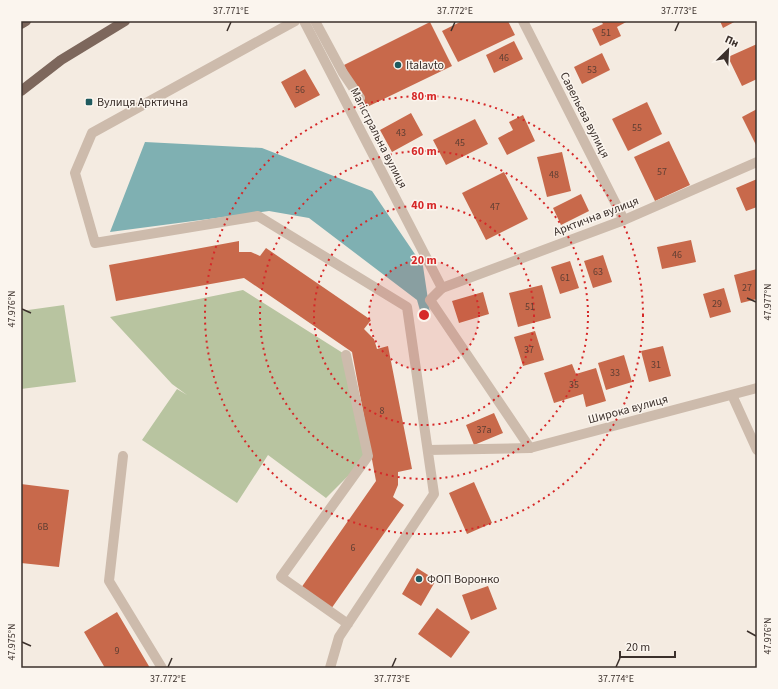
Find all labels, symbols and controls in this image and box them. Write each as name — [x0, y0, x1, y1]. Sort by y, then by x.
text: 37.771°E — [213, 4, 249, 18]
text: 37.772°E — [437, 4, 473, 18]
text: 37.773°E — [661, 4, 697, 18]
house number: 51 — [601, 26, 611, 40]
north arrow — [708, 30, 748, 70]
text: Пн — [723, 32, 741, 51]
house number: 46 — [499, 51, 509, 65]
place label: Italavto — [406, 57, 444, 74]
marker: Italavto — [393, 60, 403, 70]
house number: 53 — [587, 63, 597, 77]
street label: Савельєва вулиця — [555, 69, 614, 161]
house number: 56 — [295, 83, 305, 97]
street label: Магістральна вулиця — [346, 85, 411, 192]
text: 80 m — [411, 88, 437, 105]
place label: Вулиця Арктична — [97, 94, 188, 111]
marker: Вулиця Арктична — [84, 97, 94, 107]
house number: 55 — [632, 121, 642, 135]
house number: 43 — [396, 126, 406, 140]
house number: 45 — [455, 136, 465, 150]
text: 60 m — [411, 143, 437, 160]
house number: 57 — [657, 165, 667, 179]
house number: 48 — [549, 168, 559, 182]
street label: Арктична вулиця — [551, 192, 641, 241]
text: 40 m — [411, 197, 437, 214]
house number: 47 — [490, 200, 500, 214]
house number: 46 — [672, 248, 682, 262]
text: 20 m — [411, 252, 437, 269]
house number: 63 — [593, 265, 603, 279]
house number: 61 — [560, 271, 570, 285]
house number: 27 — [742, 281, 752, 295]
text: 47.977°N — [761, 283, 775, 321]
text: 47.976°N — [5, 290, 19, 328]
house number: 29 — [712, 297, 722, 311]
house number: 51 — [525, 300, 535, 314]
centre of rings — [417, 308, 431, 322]
house number: 37 — [524, 343, 534, 357]
house number: 31 — [651, 358, 661, 372]
house number: 33 — [610, 366, 620, 380]
house number: 35 — [569, 378, 579, 392]
street label: Широка вулиця — [586, 391, 670, 428]
house number: 8 — [380, 404, 385, 418]
house number: 37а — [477, 423, 491, 437]
house number: 6В — [38, 520, 49, 534]
house number: 6 — [351, 541, 356, 555]
place label: ФОП Воронко — [427, 571, 500, 588]
marker: ФОП Воронко — [414, 574, 424, 584]
text: 47.976°N — [761, 617, 775, 655]
text: 47.975°N — [5, 623, 19, 661]
scale bar — [620, 633, 675, 659]
text: 20 m — [626, 639, 650, 656]
house number: 9 — [115, 644, 120, 658]
text: 37.772°E — [150, 672, 186, 686]
text: 37.773°E — [374, 672, 410, 686]
text: 37.774°E — [598, 672, 634, 686]

